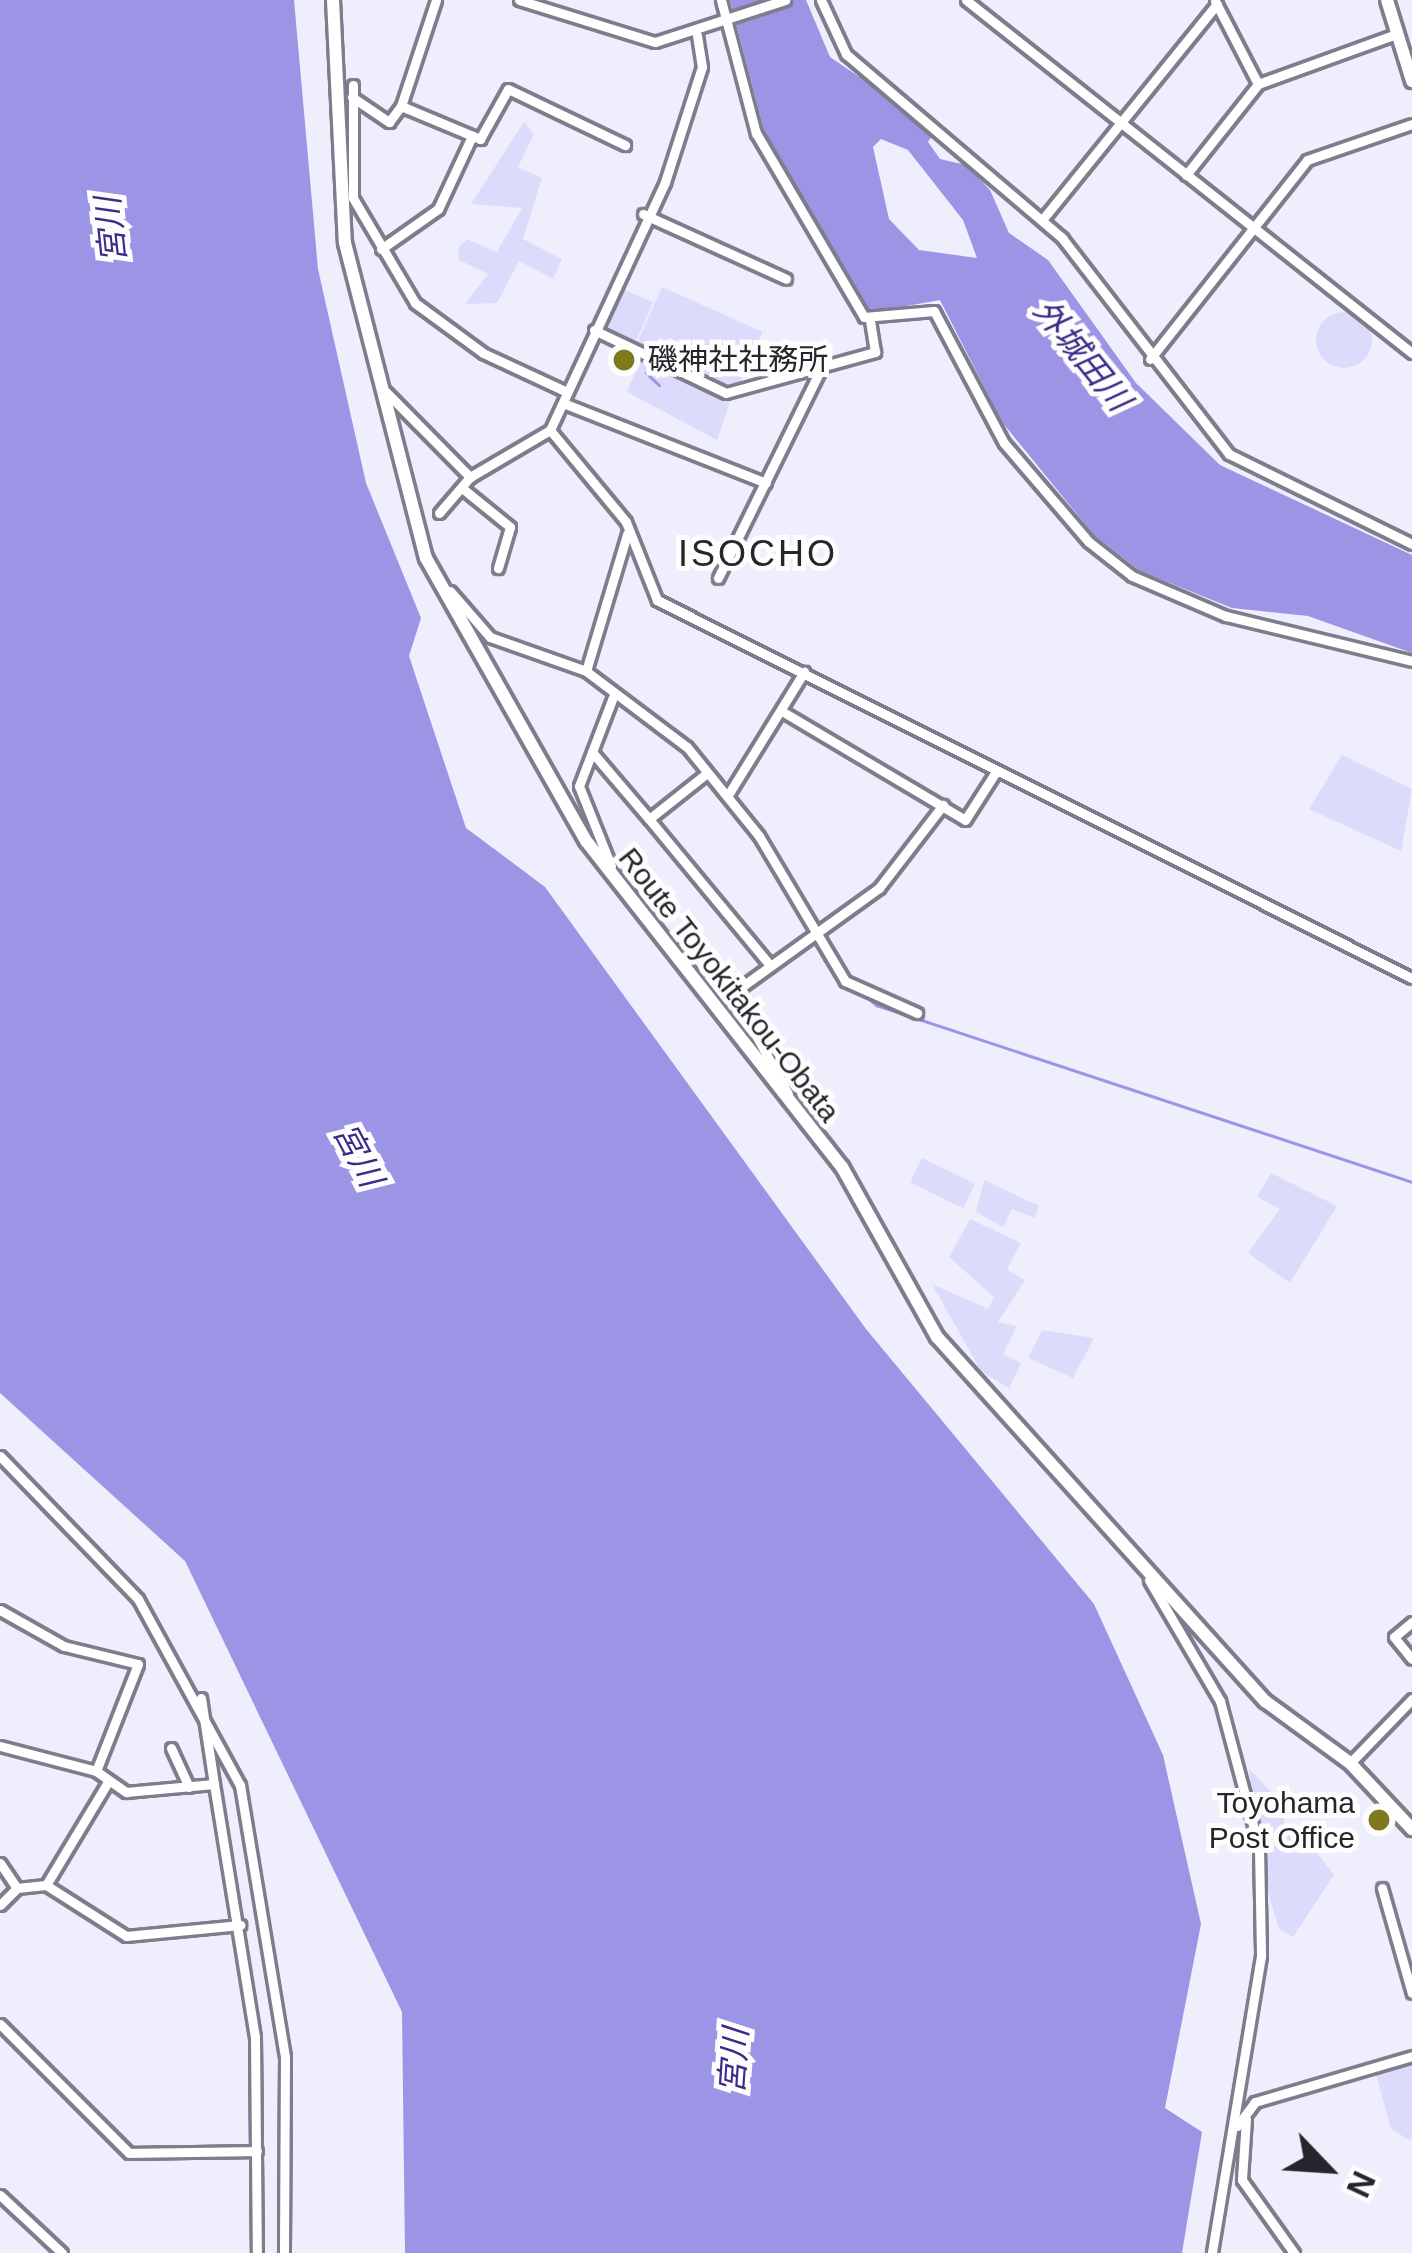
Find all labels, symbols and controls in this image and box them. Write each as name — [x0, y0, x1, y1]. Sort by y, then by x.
water label: 宮川 — [88, 195, 134, 265]
water label: 外城田川 — [1025, 291, 1139, 419]
place label: 磯神社社務所 — [648, 342, 828, 378]
marker: 磯神社社務所 — [611, 347, 637, 373]
district label: ISOCHO — [678, 532, 838, 576]
street label: Route Toyokitakou-Obata — [611, 841, 847, 1129]
water label: 宮川 — [325, 1117, 391, 1193]
place label: Toyohama Post Office — [1209, 1785, 1355, 1856]
marker: Toyohama Post Office — [1366, 1807, 1392, 1833]
water label: 宮川 — [712, 2027, 756, 2095]
north arrow — [1268, 2109, 1388, 2229]
text: N — [1339, 2166, 1383, 2203]

